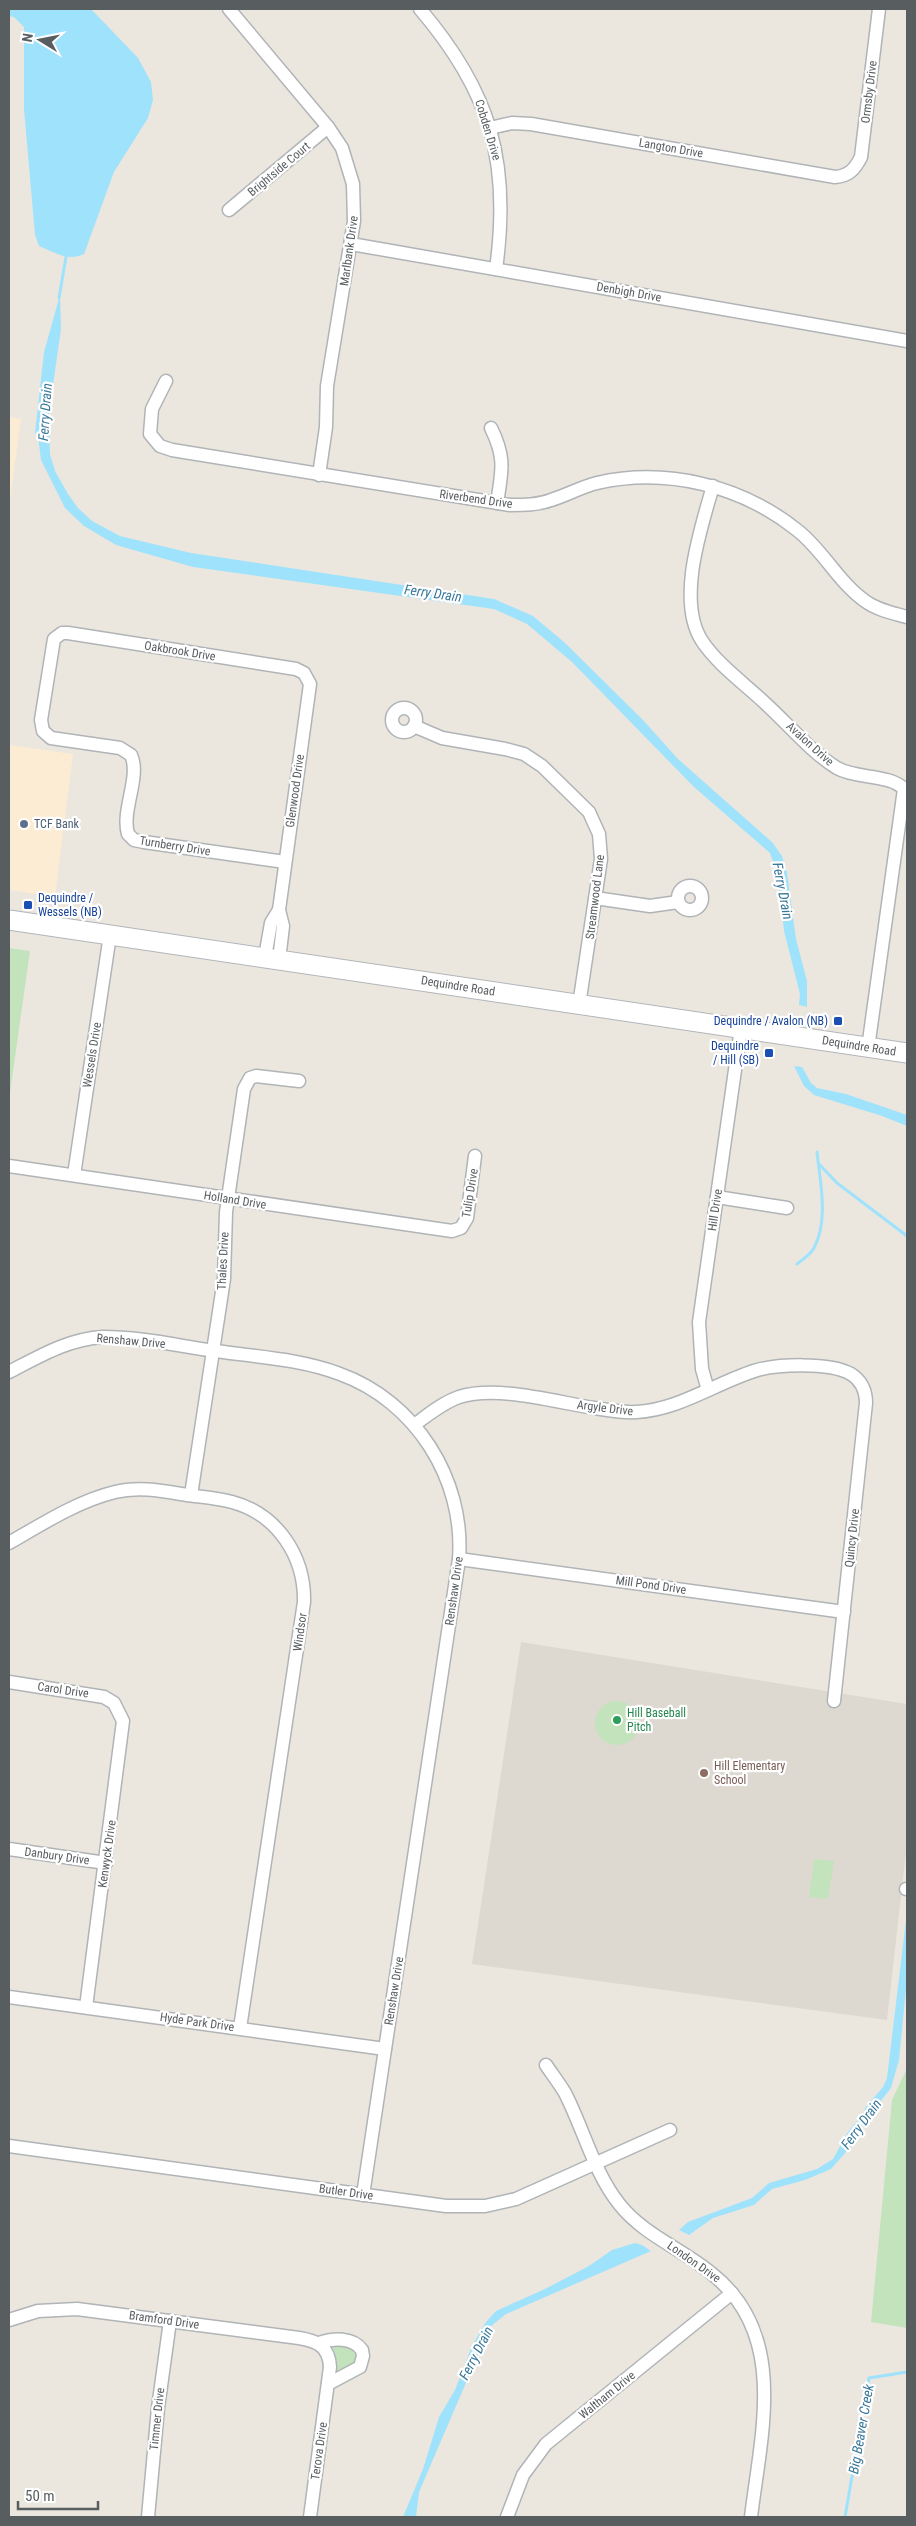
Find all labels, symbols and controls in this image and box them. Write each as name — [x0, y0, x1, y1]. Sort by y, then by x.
north arrow — [15, 15, 65, 65]
text: N — [19, 32, 36, 43]
street label: Ormsby Drive — [858, 60, 880, 124]
street label: Cobden Drive — [472, 98, 504, 162]
street label: Langton Drive — [638, 135, 705, 161]
street label: Brightside Court — [245, 139, 313, 199]
street label: Marlbank Drive — [337, 215, 361, 287]
street label: Denbigh Drive — [596, 279, 663, 305]
water label: Ferry Drain — [35, 383, 55, 441]
street label: Riverbend Drive — [439, 487, 514, 511]
water label: Ferry Drain — [403, 581, 463, 605]
street label: Oakbrook Drive — [143, 638, 217, 664]
street label: Avalon Drive — [783, 719, 837, 769]
street label: Glenwood Drive — [283, 753, 307, 829]
place label: TCF Bank — [34, 817, 80, 831]
marker: TCF Bank — [18, 818, 30, 830]
street label: Turnberry Drive — [139, 833, 212, 859]
street label: Streamwood Lane — [583, 854, 607, 940]
water label: Ferry Drain — [770, 861, 796, 921]
place label: Dequindre / Wessels (NB) — [38, 891, 102, 919]
marker: Dequindre / Wessels (NB) — [22, 899, 34, 911]
street label: Dequindre Road — [420, 973, 496, 999]
place label: Dequindre / Avalon (NB) — [714, 1014, 828, 1028]
marker: Dequindre / Avalon (NB) — [832, 1015, 844, 1027]
street label: Wessels Drive — [80, 1021, 104, 1089]
street label: Dequindre Road — [821, 1033, 897, 1059]
place label: Dequindre / Hill (SB) — [711, 1039, 759, 1067]
marker: Dequindre / Hill (SB) — [763, 1047, 775, 1059]
street label: Tulip Drive — [459, 1167, 481, 1219]
street label: Holland Drive — [203, 1188, 268, 1212]
street label: Hill Drive — [705, 1188, 725, 1232]
street label: Thales Drive — [214, 1231, 232, 1290]
street label: Renshaw Drive — [96, 1331, 167, 1351]
street label: Argyle Drive — [576, 1398, 634, 1418]
street label: Quincy Drive — [842, 1508, 862, 1568]
street label: Renshaw Drive — [442, 1555, 466, 1626]
street label: Mill Pond Drive — [615, 1573, 688, 1597]
street label: Windsor — [290, 1611, 310, 1652]
street label: Carol Drive — [36, 1679, 90, 1701]
place label: Hill Baseball Pitch — [627, 1706, 686, 1734]
marker: Hill Baseball Pitch — [611, 1714, 623, 1726]
place label: Hill Elementary School — [714, 1759, 785, 1787]
marker: Hill Elementary School — [698, 1767, 710, 1779]
street label: Kenwyck Drive — [95, 1819, 119, 1889]
street label: Danbury Drive — [24, 1845, 91, 1868]
street label: Renshaw Drive — [382, 1955, 406, 2026]
street label: Hyde Park Drive — [159, 2010, 235, 2034]
water label: Ferry Drain — [838, 2096, 884, 2152]
street label: Butler Drive — [318, 2181, 374, 2203]
street label: London Drive — [665, 2238, 724, 2286]
street label: Bramford Drive — [128, 2308, 200, 2332]
water label: Ferry Drain — [456, 2324, 496, 2382]
street label: Waltham Drive — [576, 2368, 638, 2422]
water label: Big Beaver Creek — [845, 2382, 877, 2475]
street label: Timmer Drive — [147, 2387, 167, 2451]
street label: Terova Drive — [308, 2421, 330, 2481]
scale bar — [18, 2478, 98, 2510]
text: 50 m — [25, 2487, 55, 2505]

